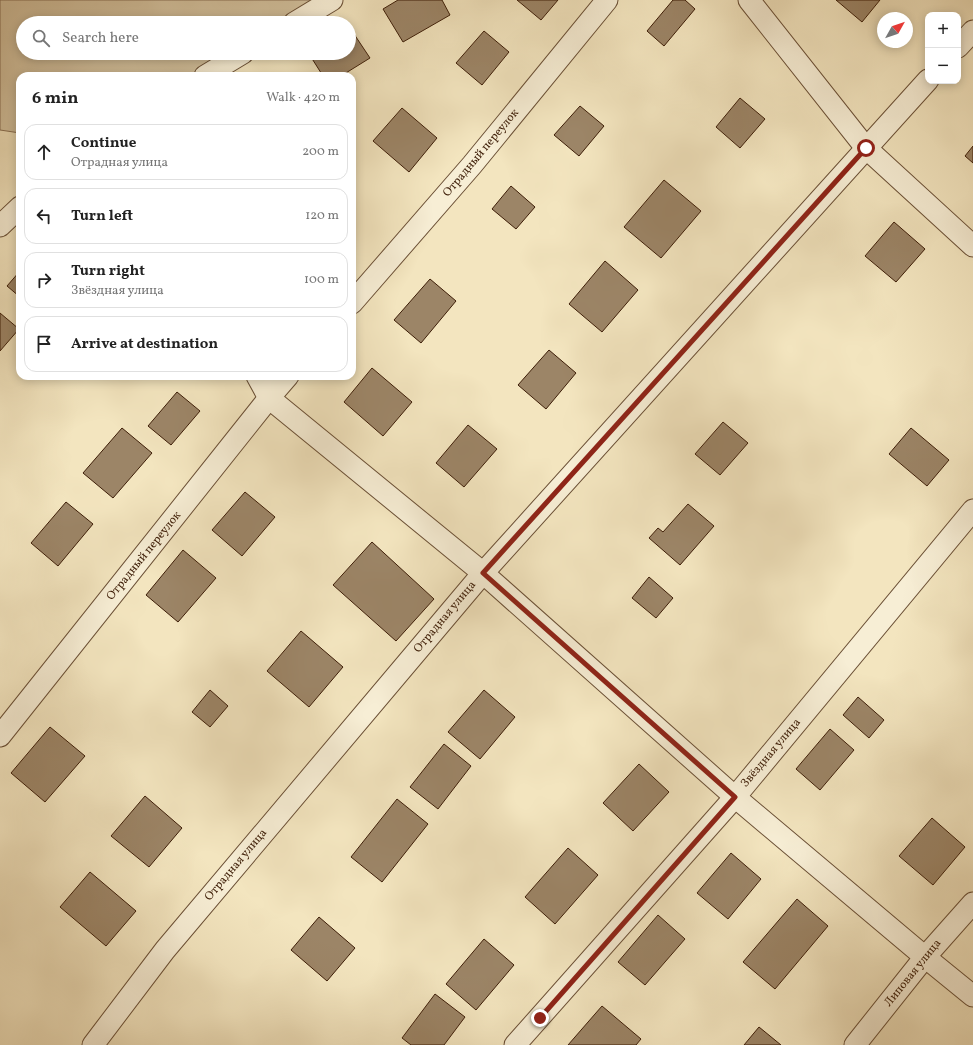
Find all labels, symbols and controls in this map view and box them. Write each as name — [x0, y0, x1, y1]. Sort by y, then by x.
north arrow — [877, 12, 913, 48]
map controls — [925, 12, 961, 84]
button: + — [925, 12, 961, 48]
search box — [16, 16, 356, 60]
icon: search — [30, 27, 52, 49]
text: Search here — [62, 28, 139, 49]
button: − — [925, 48, 961, 84]
text: 6 min — [32, 87, 78, 110]
text: Walk · 420 m — [266, 89, 340, 107]
street label: Отрадный переулок — [439, 105, 523, 200]
text: Continue — [71, 133, 136, 154]
route start — [857, 139, 875, 157]
icon: ahead — [33, 141, 55, 163]
text: 200 m — [302, 143, 339, 161]
text: Отрадная улица — [71, 154, 168, 172]
icon: left — [33, 205, 55, 227]
text: Turn left — [71, 206, 133, 227]
text: 120 m — [305, 207, 339, 225]
text: Turn right — [71, 261, 145, 282]
icon: right — [33, 269, 55, 291]
text: 100 m — [304, 271, 339, 289]
text: Звёздная улица — [71, 282, 164, 300]
icon: arrive — [33, 333, 55, 355]
text: Arrive at destination — [71, 334, 218, 355]
street label: Отрадный переулок — [103, 508, 185, 604]
street label: Отрадная улица — [410, 578, 480, 656]
street label: Звёздная улица — [737, 715, 805, 791]
street label: Отрадная улица — [201, 826, 271, 904]
street label: Липовая улица — [881, 936, 945, 1010]
route end — [531, 1009, 549, 1027]

